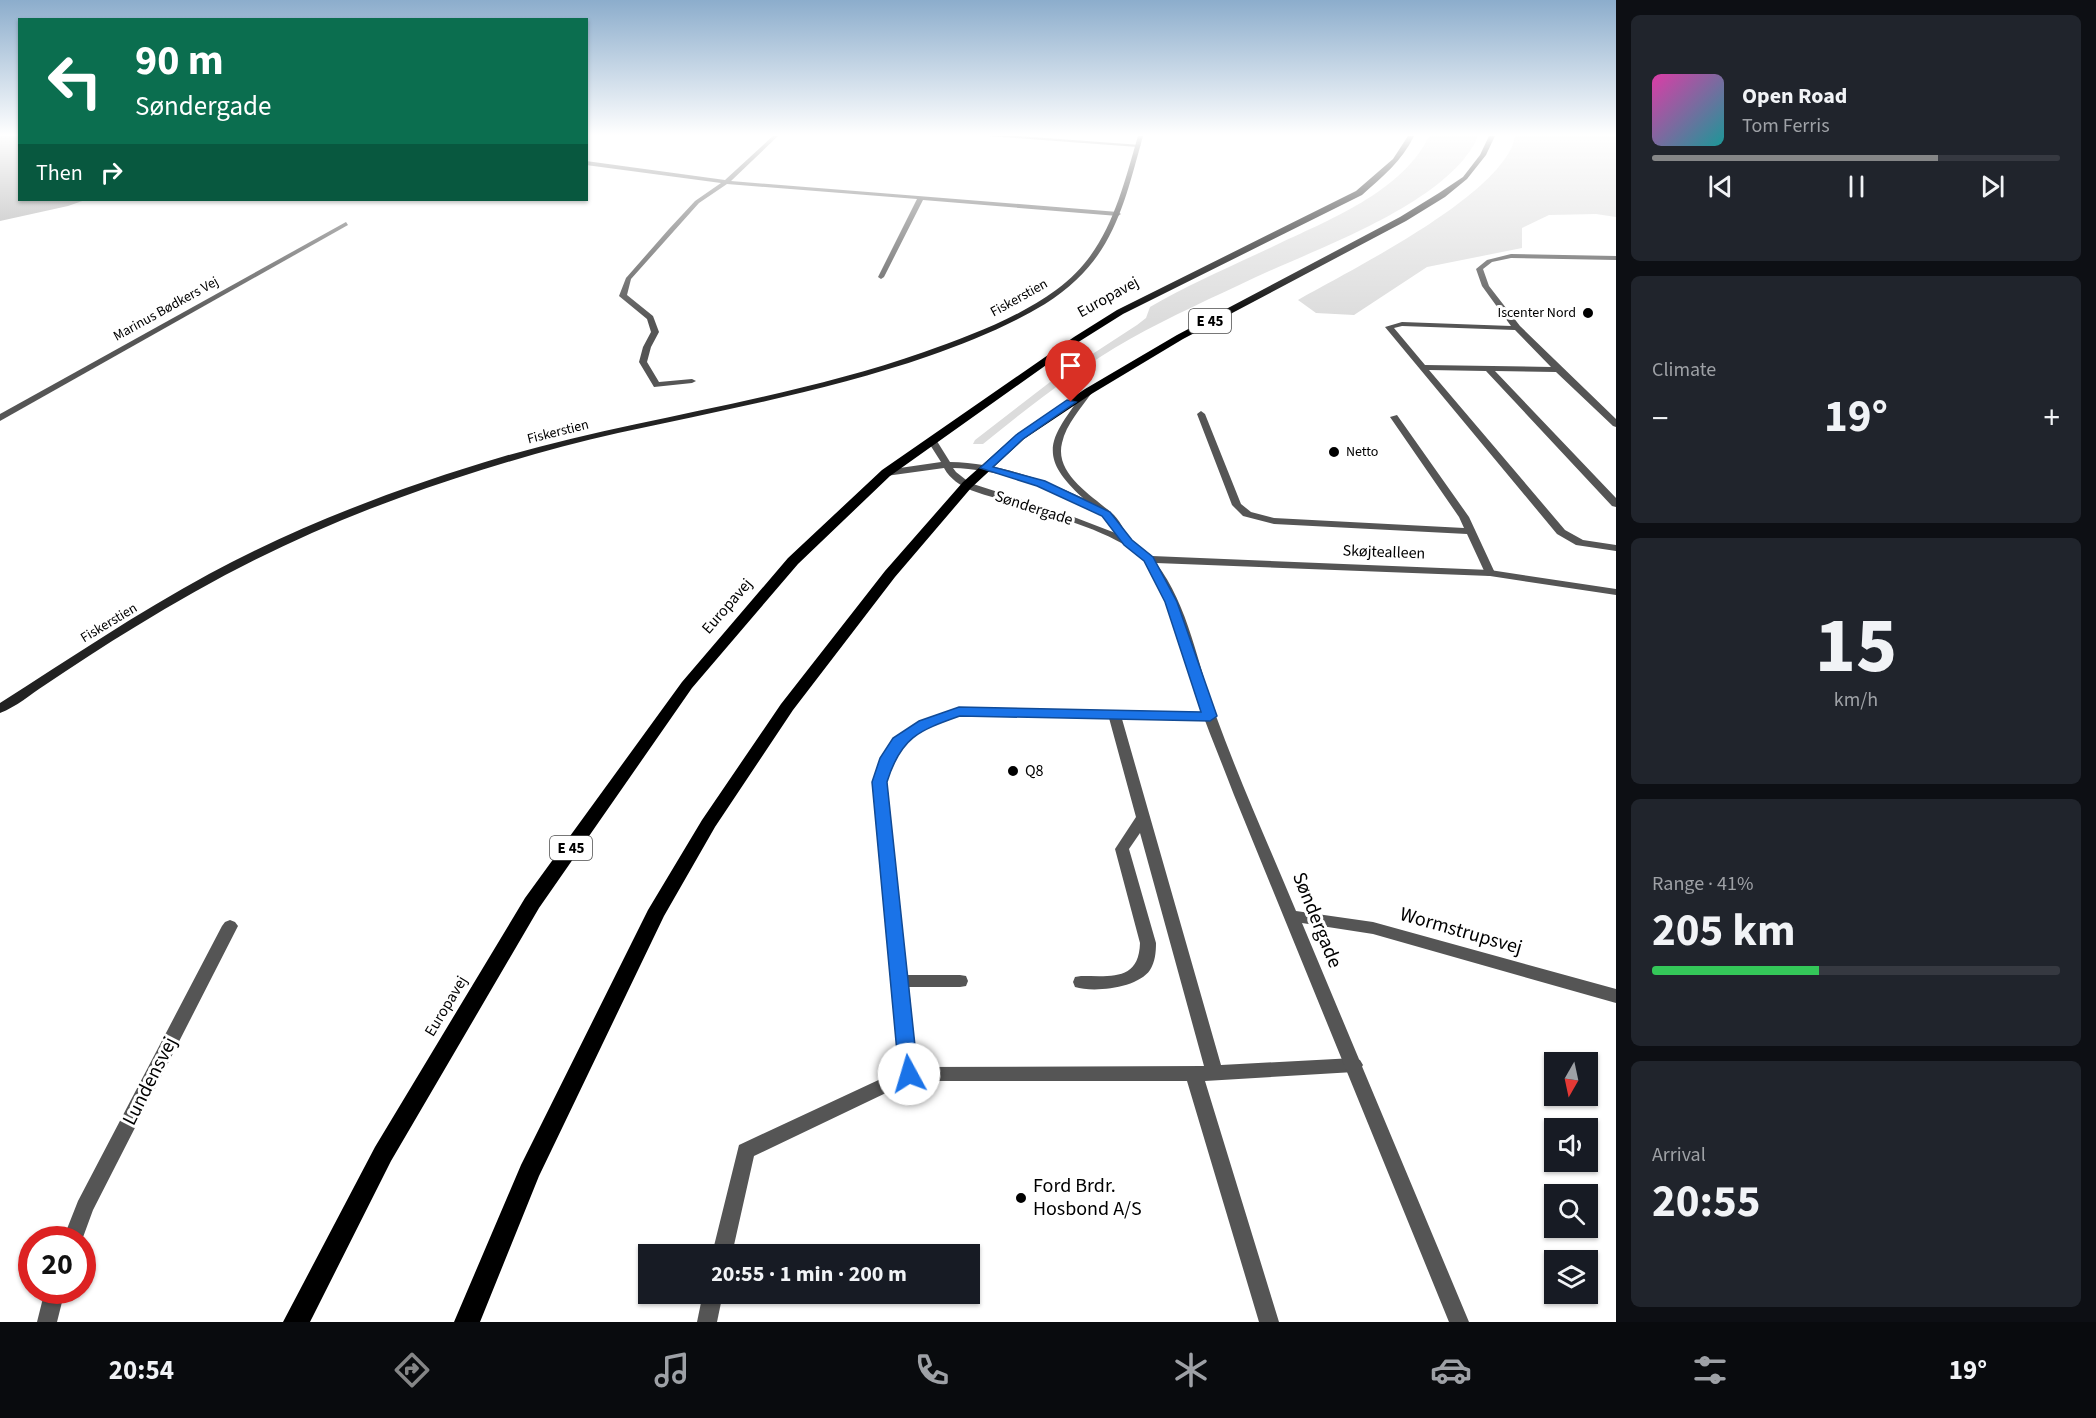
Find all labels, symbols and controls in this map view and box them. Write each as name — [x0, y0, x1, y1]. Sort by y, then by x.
text: 90 m — [135, 31, 224, 91]
icon: left — [36, 42, 114, 120]
text: Open Road — [1742, 80, 1847, 112]
text: Søndergade — [135, 87, 271, 126]
text: Tom Ferris — [1742, 112, 1830, 140]
icon: right — [95, 156, 128, 189]
text: Then — [36, 157, 83, 189]
icon: previous — [1704, 170, 1737, 203]
icon: pause — [1840, 170, 1873, 203]
icon: next — [1976, 170, 2009, 203]
street label: Europavej — [1073, 271, 1143, 323]
street label: Marinus Bødkers Vej — [110, 272, 222, 346]
street label: Fiskerstien — [987, 274, 1051, 322]
place label: Iscenter Nord — [1497, 303, 1576, 323]
marker: Iscenter Nord — [1581, 306, 1595, 320]
road number: E 45 — [1189, 309, 1231, 333]
pin — [1045, 340, 1096, 402]
icon: arrive — [1054, 349, 1087, 382]
text: Climate — [1652, 356, 1716, 384]
text: 19° — [1824, 385, 1888, 449]
text: − — [1652, 395, 1668, 442]
text: + — [2044, 395, 2060, 442]
street label: Fiskerstien — [525, 415, 591, 449]
place label: Netto — [1346, 442, 1378, 462]
marker: Netto — [1327, 445, 1341, 459]
street label: Søndergade — [992, 485, 1076, 531]
street label: Skøjtealleen — [1342, 540, 1426, 564]
street label: Europavej — [697, 573, 757, 639]
text: 15 — [1815, 591, 1897, 702]
street label: Fiskerstien — [77, 598, 141, 648]
text: km/h — [1834, 686, 1878, 714]
place label: Q8 — [1025, 760, 1044, 782]
marker: Q8 — [1006, 764, 1020, 778]
road number: E 45 — [550, 836, 592, 860]
street label: Søndergade — [1285, 868, 1349, 972]
text: Range · 41% — [1652, 870, 1753, 898]
text: 205 km — [1652, 899, 1796, 963]
street label: Wormstrupsvej — [1396, 900, 1526, 962]
street label: Europavej — [419, 972, 473, 1040]
street label: Lundensvej — [116, 1032, 184, 1130]
position arrow — [877, 1042, 941, 1106]
north arrow — [1544, 1052, 1598, 1106]
map controls — [1544, 1052, 1598, 1304]
button: sound — [1544, 1118, 1598, 1172]
text: Arrival — [1652, 1141, 1706, 1169]
text: 20:55 — [1652, 1170, 1761, 1234]
place label: Ford Brdr. Hosbond A/S — [1033, 1172, 1142, 1223]
button: search — [1544, 1184, 1598, 1238]
marker: Ford Brdr. Hosbond A/S — [1014, 1191, 1028, 1205]
speed limit sign: 20 — [18, 1226, 96, 1304]
button: layers — [1544, 1250, 1598, 1304]
text: 20:55 · 1 min · 200 m — [711, 1258, 907, 1290]
icon: directions — [391, 1349, 433, 1391]
icon: music — [651, 1349, 693, 1391]
icon: phone — [911, 1349, 953, 1391]
icon: climate — [1170, 1349, 1212, 1391]
icon: car — [1430, 1349, 1472, 1391]
icon: filters — [1689, 1349, 1731, 1391]
text: 20:54 — [109, 1351, 174, 1390]
text: 19° — [1949, 1351, 1987, 1390]

